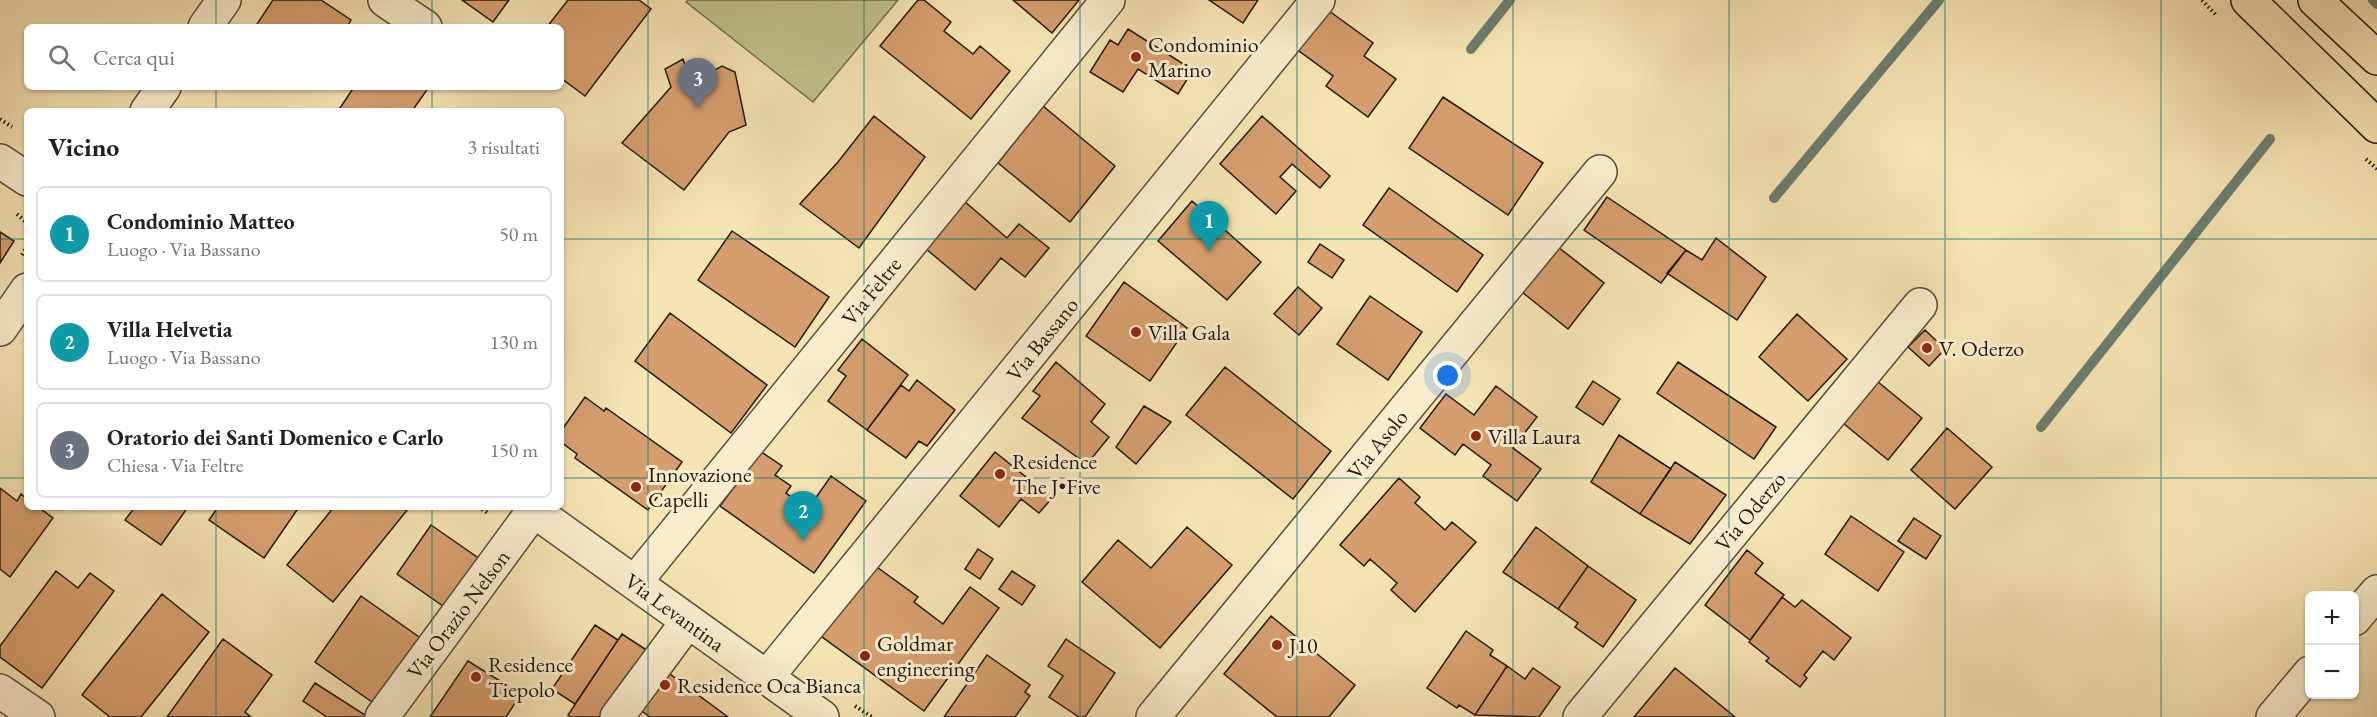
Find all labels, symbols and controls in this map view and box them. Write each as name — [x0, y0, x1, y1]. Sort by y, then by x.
search box — [24, 24, 564, 90]
place label: Condominio Marino — [1148, 30, 1259, 84]
icon: search — [45, 41, 78, 74]
text: Cerca qui — [93, 43, 175, 72]
marker: Condominio Marino — [1129, 50, 1143, 64]
pin: 3 — [678, 58, 718, 108]
text: Vicino — [48, 130, 119, 164]
text: 3 risultati — [468, 134, 540, 160]
pin: 1 — [1190, 202, 1228, 251]
text: Condominio Matteo — [107, 207, 295, 236]
text: 1 — [64, 221, 75, 247]
text: 50 m — [499, 221, 538, 247]
text: Luogo · Via Bassano — [107, 236, 261, 262]
street label: Via Feltre — [835, 251, 908, 332]
street label: Via Bassano — [1000, 291, 1085, 387]
text: Villa Helvetia — [107, 315, 232, 344]
place label: Villa Gala — [1148, 318, 1231, 347]
marker: Villa Gala — [1129, 325, 1143, 339]
text: 2 — [64, 329, 75, 355]
text: 130 m — [490, 329, 538, 355]
place label: V. Oderzo — [1939, 334, 2024, 363]
marker: V. Oderzo — [1920, 341, 1934, 355]
text: Luogo · Via Bassano — [107, 344, 261, 370]
your location — [1433, 361, 1462, 390]
street label: Via Asolo — [1340, 403, 1415, 485]
place label: Villa Laura — [1488, 422, 1581, 451]
text: Oratorio dei Santi Domenico e Carlo — [107, 423, 443, 452]
marker: Villa Laura — [1469, 429, 1483, 443]
text: 3 — [64, 437, 75, 463]
text: 150 m — [490, 437, 538, 463]
place label: Residence The J•Five — [1012, 447, 1101, 501]
text: Chiesa · Via Feltre — [107, 452, 244, 478]
place label: Innovazione Capelli — [648, 460, 752, 514]
street label: Via Oderzo — [1708, 465, 1792, 557]
marker: Residence The J•Five — [993, 467, 1007, 481]
marker: Innovazione Capelli — [629, 480, 643, 494]
pin: 2 — [784, 492, 822, 541]
street label: Via Orazio Nelson — [400, 543, 517, 685]
street label: Via Levantina — [619, 566, 731, 659]
map controls — [2305, 591, 2359, 699]
button: + — [2305, 591, 2359, 645]
place label: Goldmar engineering — [877, 629, 975, 683]
place label: J10 — [1287, 631, 1318, 660]
marker: J10 — [1270, 638, 1284, 652]
button: − — [2305, 645, 2359, 699]
marker: Goldmar engineering — [858, 649, 872, 663]
place label: Residence Tiepolo — [488, 650, 574, 704]
marker: Residence Tiepolo — [469, 670, 483, 684]
place label: Residence Oca Bianca — [677, 671, 861, 700]
marker: Residence Oca Bianca — [658, 678, 672, 692]

